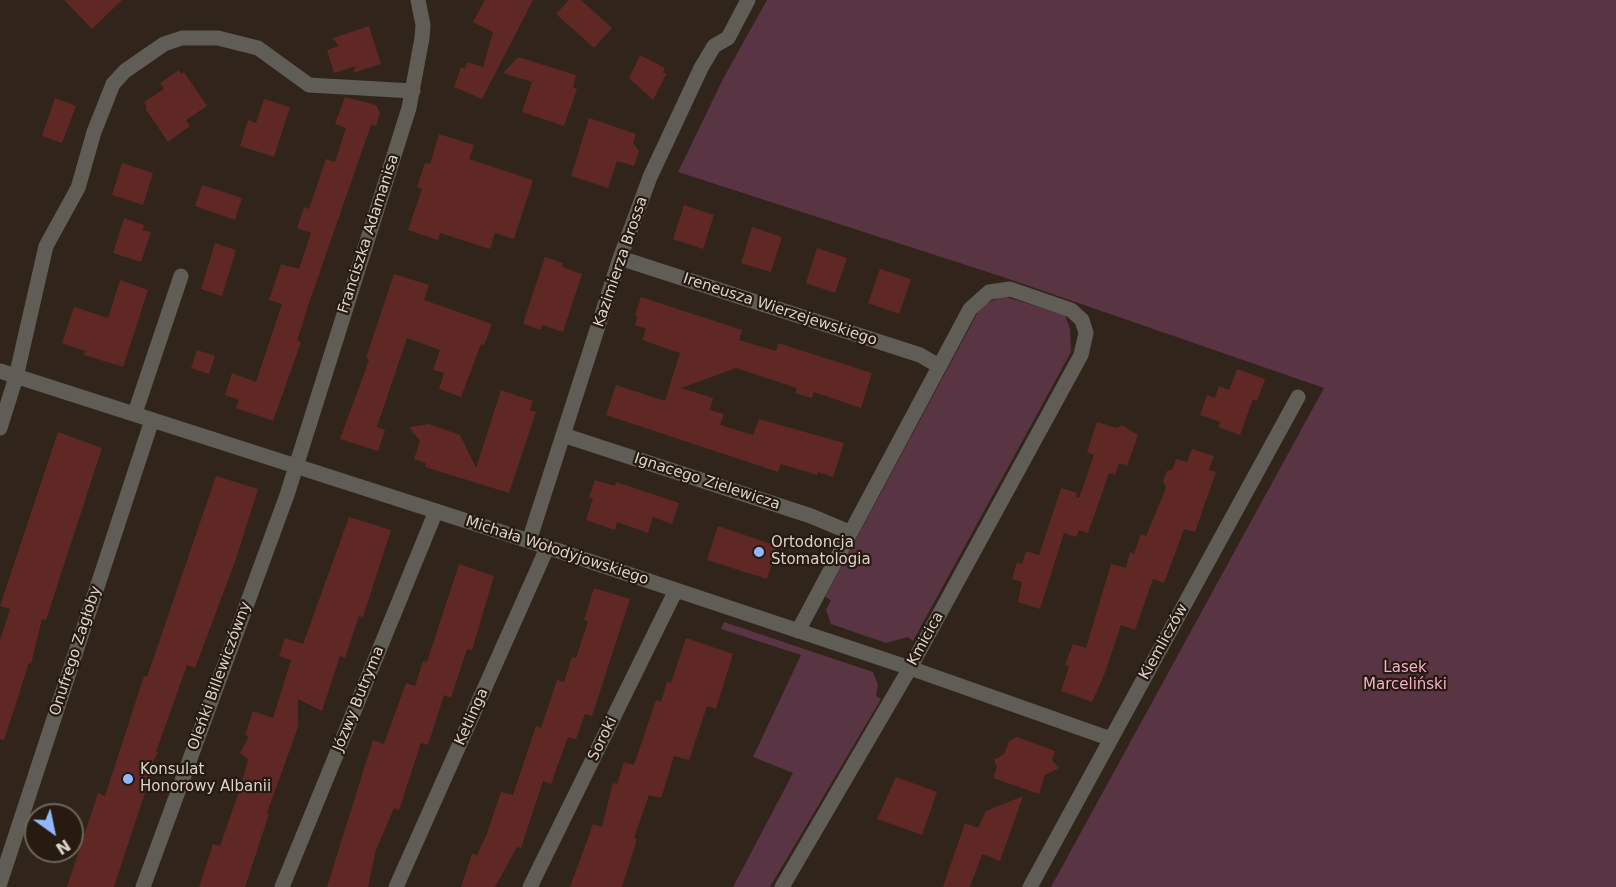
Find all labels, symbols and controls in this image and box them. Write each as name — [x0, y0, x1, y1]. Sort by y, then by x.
street label: Franciszka Adamanisa — [335, 152, 403, 316]
street label: Kazimierza Brossa — [590, 194, 652, 330]
street label: Ireneusza Wierzejewskiego — [681, 270, 879, 350]
street label: Ignacego Zielewicza — [632, 450, 782, 514]
street label: Michała Wołodyjowskiego — [463, 513, 651, 589]
place label: Ortodoncja Stomatologia — [771, 534, 871, 569]
marker: Ortodoncja Stomatologia — [752, 545, 766, 559]
street label: Onufrego Zagłoby — [47, 584, 105, 718]
street label: Oleńki Billewiczówny — [185, 599, 255, 753]
street label: Kiemliczów — [1136, 601, 1192, 683]
street label: Kmicica — [904, 609, 948, 669]
street label: Józwy Butryma — [330, 644, 388, 754]
park label: Lasek Marceliński — [1363, 659, 1447, 694]
street label: Ketlinga — [451, 686, 493, 748]
street label: Soroki — [585, 714, 621, 764]
place label: Konsulat Honorowy Albanii — [140, 761, 271, 796]
marker: Konsulat Honorowy Albanii — [121, 772, 135, 786]
north arrow — [24, 803, 84, 863]
text: N — [52, 835, 74, 858]

